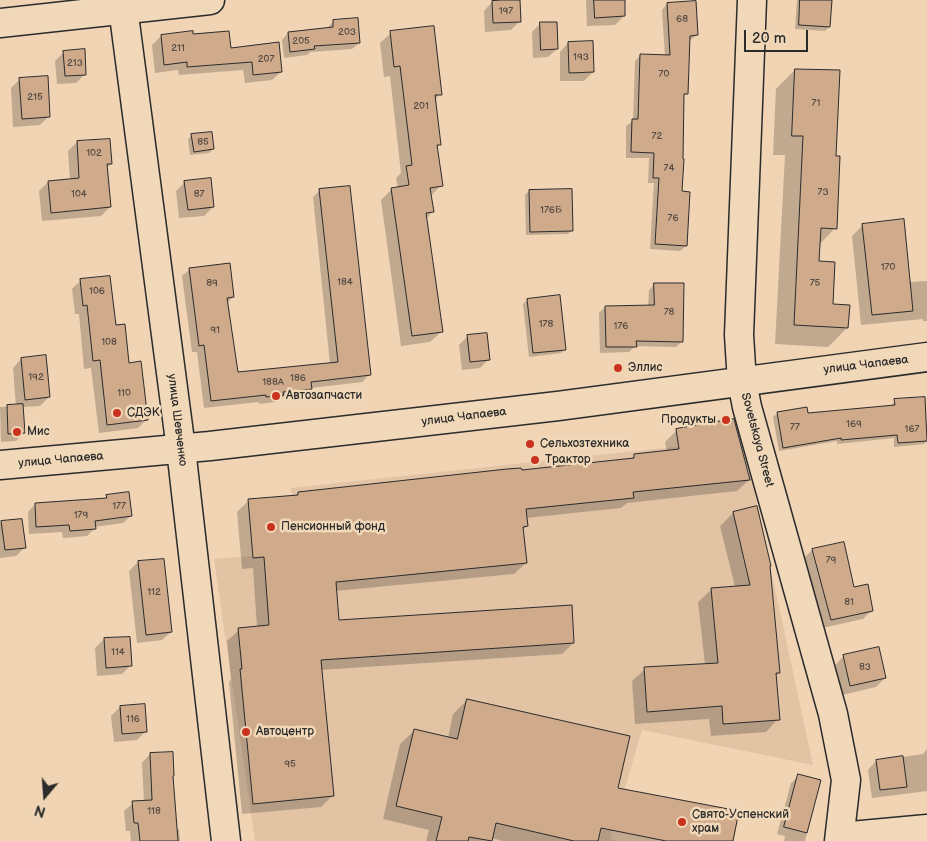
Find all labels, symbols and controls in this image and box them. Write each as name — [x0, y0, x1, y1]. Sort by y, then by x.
house number: 197 — [499, 5, 513, 17]
house number: 68 — [676, 13, 688, 25]
scale bar — [747, 20, 811, 52]
house number: 203 — [338, 26, 356, 38]
text: 20 m — [752, 29, 786, 48]
house number: 205 — [292, 35, 310, 47]
house number: 211 — [171, 42, 185, 54]
house number: 193 — [573, 51, 589, 63]
house number: 207 — [258, 53, 274, 65]
house number: 213 — [67, 57, 83, 69]
house number: 70 — [659, 68, 669, 80]
house number: 215 — [27, 91, 43, 103]
house number: 71 — [812, 97, 820, 109]
house number: 201 — [413, 100, 429, 112]
house number: 72 — [652, 130, 662, 142]
house number: 85 — [197, 136, 209, 148]
house number: 102 — [86, 147, 102, 159]
house number: 74 — [663, 162, 675, 174]
house number: 73 — [817, 186, 829, 198]
house number: 104 — [71, 188, 87, 200]
house number: 87 — [194, 188, 204, 200]
house number: 176Б — [540, 204, 562, 216]
house number: 76 — [667, 212, 679, 224]
house number: 170 — [881, 261, 895, 273]
house number: 184 — [337, 276, 353, 288]
house number: 89 — [206, 277, 218, 289]
house number: 75 — [810, 277, 820, 289]
house number: 106 — [89, 285, 105, 297]
house number: 78 — [664, 306, 674, 318]
house number: 178 — [539, 318, 553, 330]
house number: 176 — [614, 320, 628, 332]
house number: 91 — [210, 324, 220, 336]
house number: 108 — [101, 336, 117, 348]
street label: улица Чапаева — [823, 353, 909, 377]
place label: Эллис — [628, 361, 662, 375]
marker: Эллис — [612, 362, 624, 374]
house number: 192 — [28, 371, 44, 383]
house number: 186 — [290, 372, 306, 384]
street label: улица Шевченко — [164, 373, 190, 467]
house number: 188А — [262, 376, 284, 388]
house number: 110 — [117, 387, 131, 399]
place label: Автозапчасти — [286, 389, 362, 403]
marker: Автозапчасти — [270, 390, 282, 402]
street label: Sovetskaya Street — [738, 391, 776, 489]
street label: улица Чапаева — [421, 405, 507, 429]
place label: СДЭК — [127, 406, 159, 420]
marker: СДЭК — [111, 407, 123, 419]
place label: Продукты — [661, 413, 716, 427]
marker: Продукты — [720, 414, 732, 426]
house number: 169 — [846, 418, 862, 430]
house number: 77 — [790, 421, 800, 433]
house number: 167 — [905, 423, 919, 435]
place label: Мис — [27, 425, 50, 439]
marker: Мис — [11, 426, 23, 438]
place label: Сельхозтехника — [540, 437, 629, 451]
marker: Сельхозтехника — [524, 438, 536, 450]
street label: улица Чапаева — [18, 449, 104, 471]
place label: Трактор — [545, 453, 591, 467]
marker: Трактор — [529, 454, 541, 466]
house number: 177 — [112, 500, 126, 512]
house number: 179 — [74, 509, 88, 521]
place label: Пенсионный фонд — [281, 520, 385, 534]
marker: Пенсионный фонд — [265, 521, 277, 533]
house number: 79 — [826, 554, 836, 566]
house number: 112 — [147, 586, 161, 598]
house number: 81 — [844, 596, 854, 608]
house number: 114 — [111, 646, 125, 658]
house number: 83 — [859, 661, 871, 673]
house number: 116 — [126, 713, 140, 725]
place label: Автоцентр — [256, 725, 314, 739]
marker: Автоцентр — [240, 726, 252, 738]
house number: 95 — [284, 758, 296, 770]
north arrow — [20, 771, 70, 821]
text: N — [33, 801, 48, 820]
house number: 118 — [147, 805, 161, 817]
place label: Свято-Успенский храм — [692, 808, 789, 836]
marker: Свято-Успенский храм — [676, 816, 688, 828]

